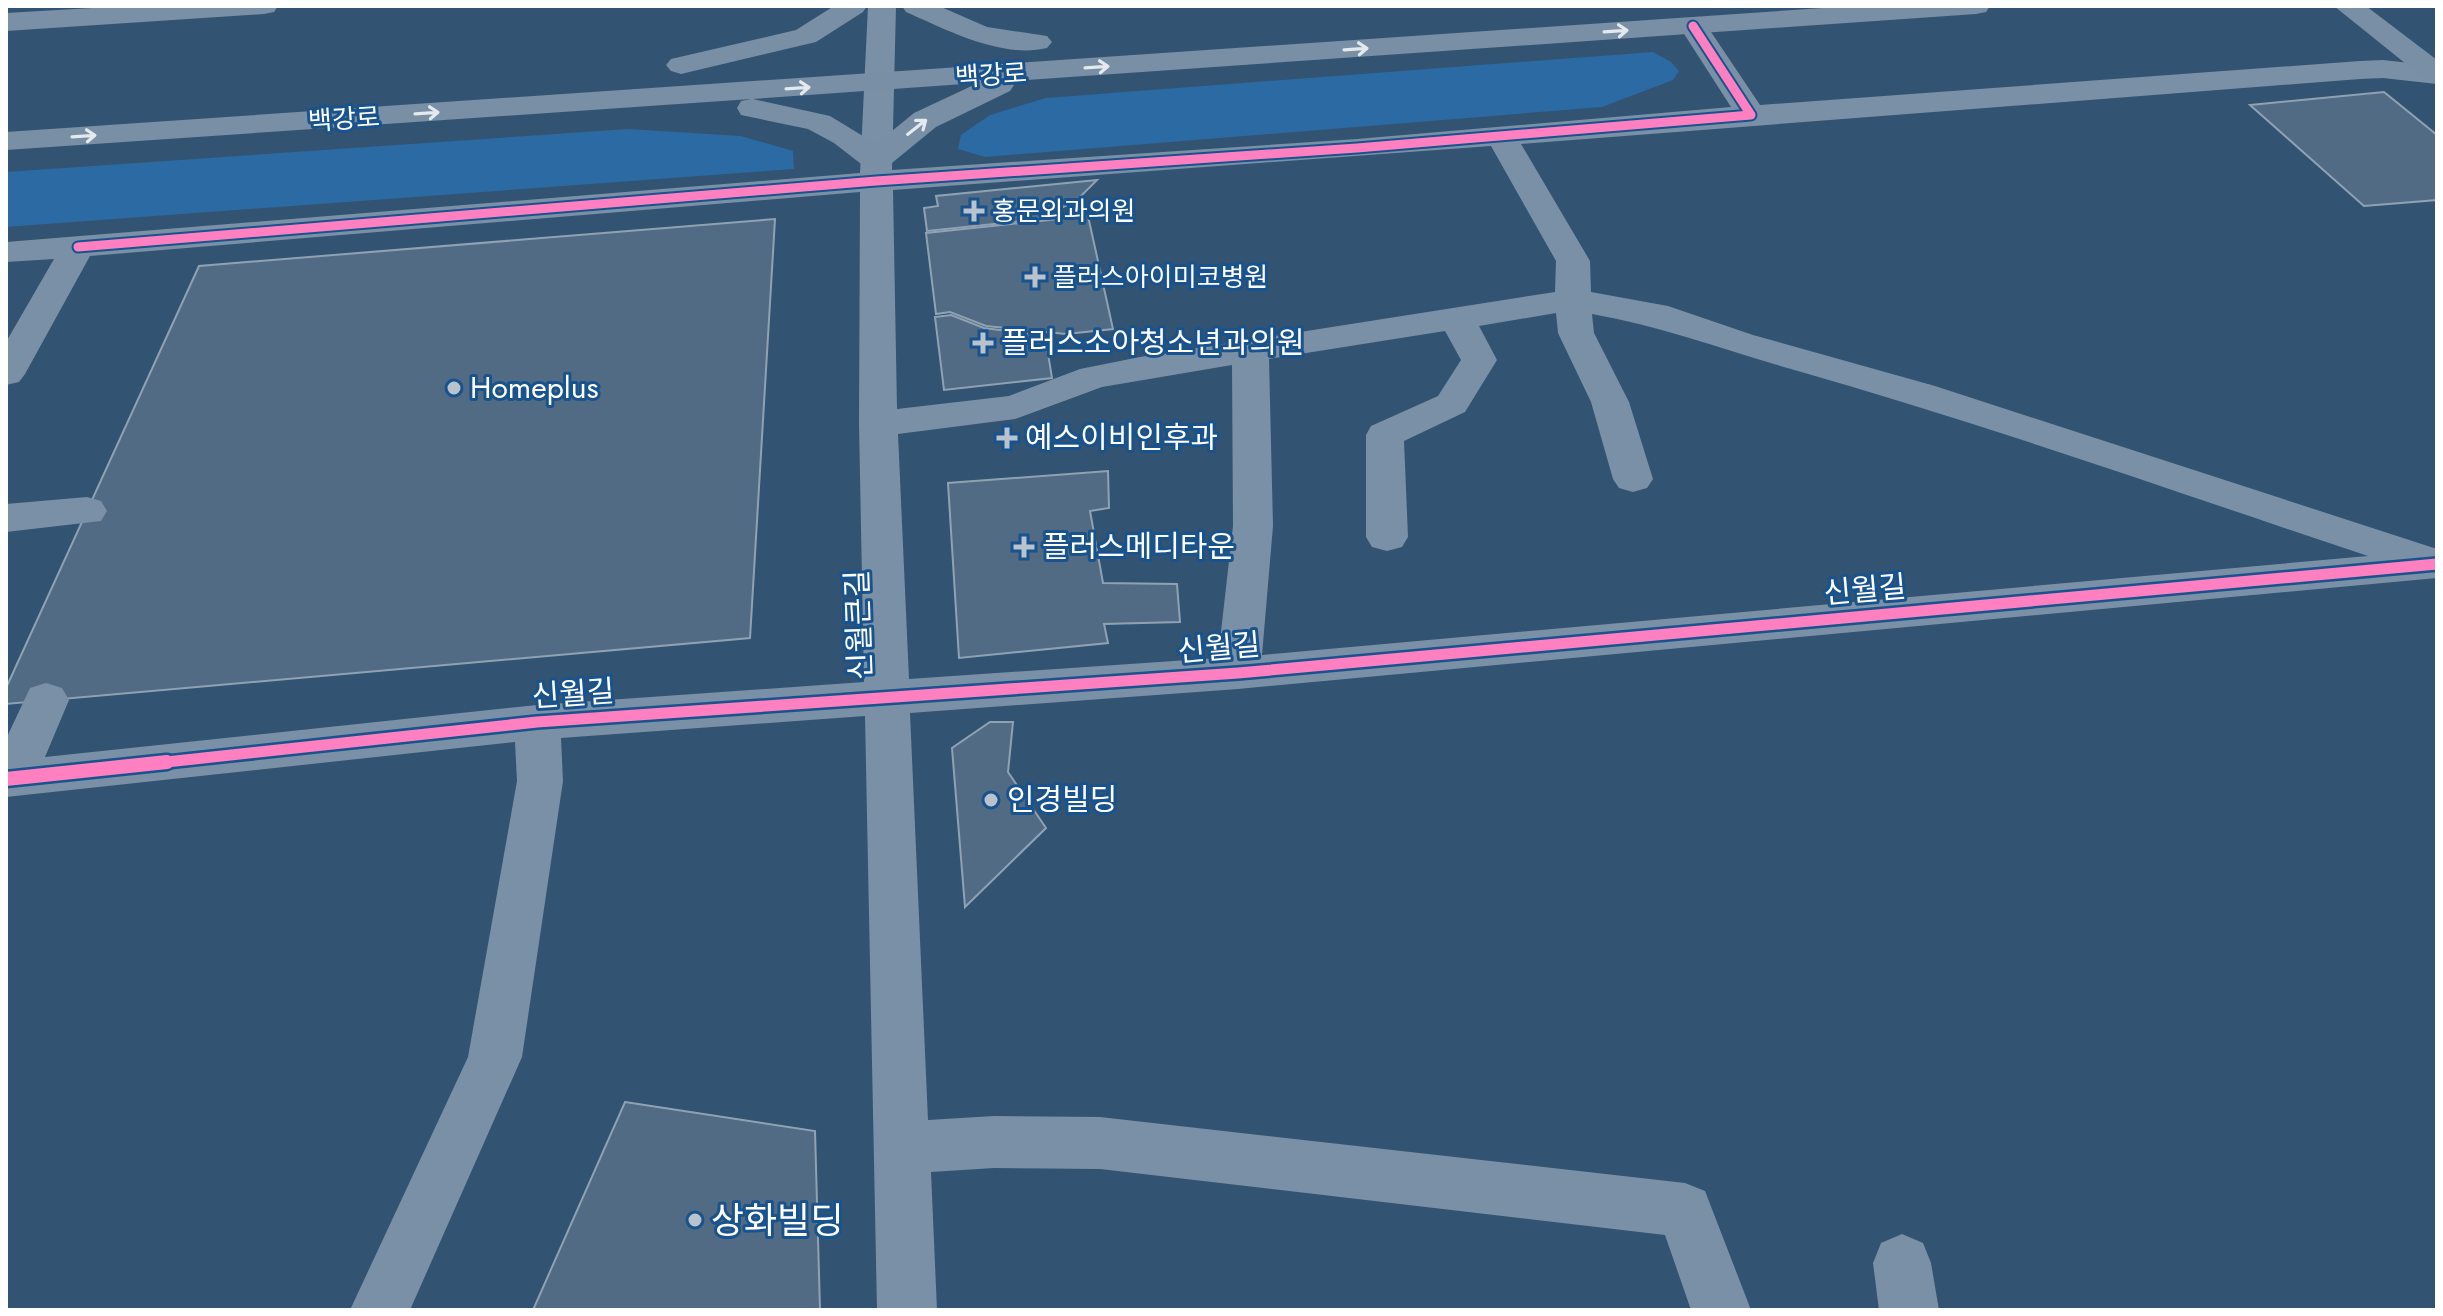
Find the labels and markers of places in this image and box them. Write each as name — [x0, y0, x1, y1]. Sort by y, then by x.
place label: 홍문외과의원 — [992, 192, 1136, 230]
marker: 홍문외과의원 — [963, 200, 985, 222]
place label: 플러스아이미코병원 — [1053, 258, 1268, 296]
marker: 플러스아이미코병원 — [1024, 266, 1046, 288]
place label: 플러스소아청소년과의원 — [1001, 321, 1305, 364]
marker: 플러스소아청소년과의원 — [972, 332, 994, 354]
place label: Homeplus — [470, 366, 599, 409]
marker: Homeplus — [445, 379, 463, 397]
place label: 예스이비인후과 — [1025, 416, 1218, 459]
marker: 예스이비인후과 — [996, 427, 1018, 449]
place label: 플러스메디타운 — [1042, 525, 1235, 568]
marker: 플러스메디타운 — [1013, 536, 1035, 558]
place label: 인경빌딩 — [1007, 778, 1117, 821]
marker: 인경빌딩 — [982, 791, 1000, 809]
place label: 상화빌딩 — [711, 1194, 843, 1246]
marker: 상화빌딩 — [686, 1211, 704, 1229]

